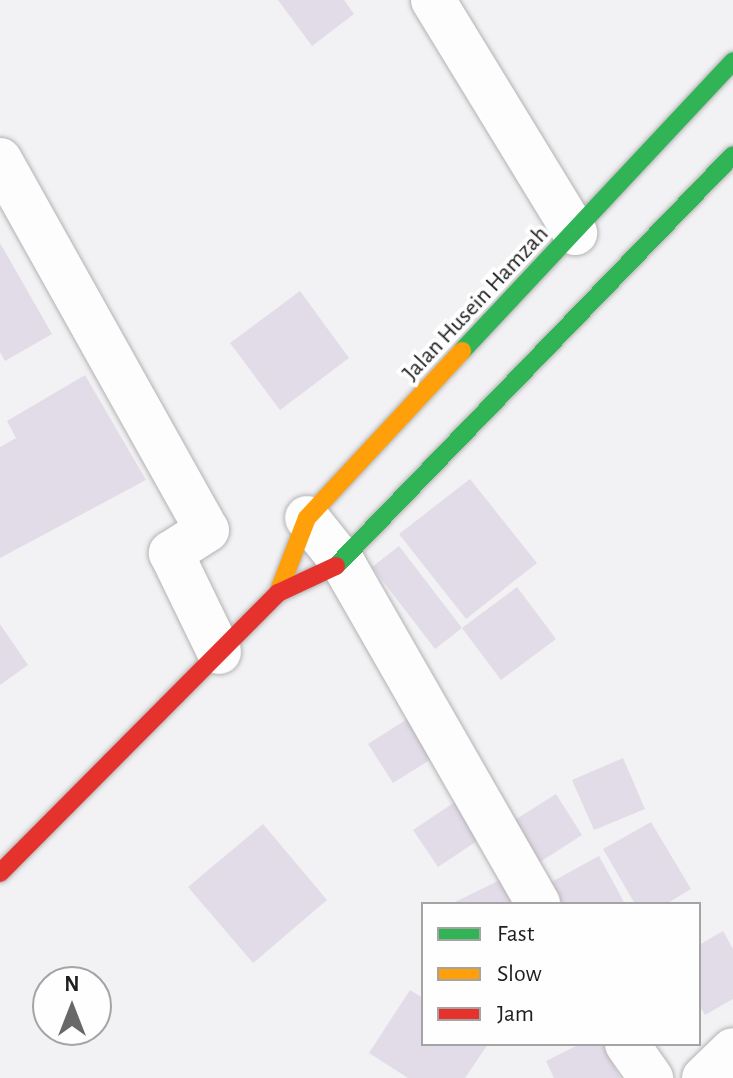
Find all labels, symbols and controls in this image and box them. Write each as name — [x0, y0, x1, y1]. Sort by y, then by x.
street label: Jalan Husein Hamzah — [397, 221, 555, 387]
legend — [421, 902, 701, 1046]
text: Fast — [497, 922, 534, 946]
text: Slow — [497, 962, 542, 986]
north arrow — [32, 966, 112, 1046]
text: N — [64, 973, 80, 995]
text: Jam — [497, 1002, 534, 1026]

